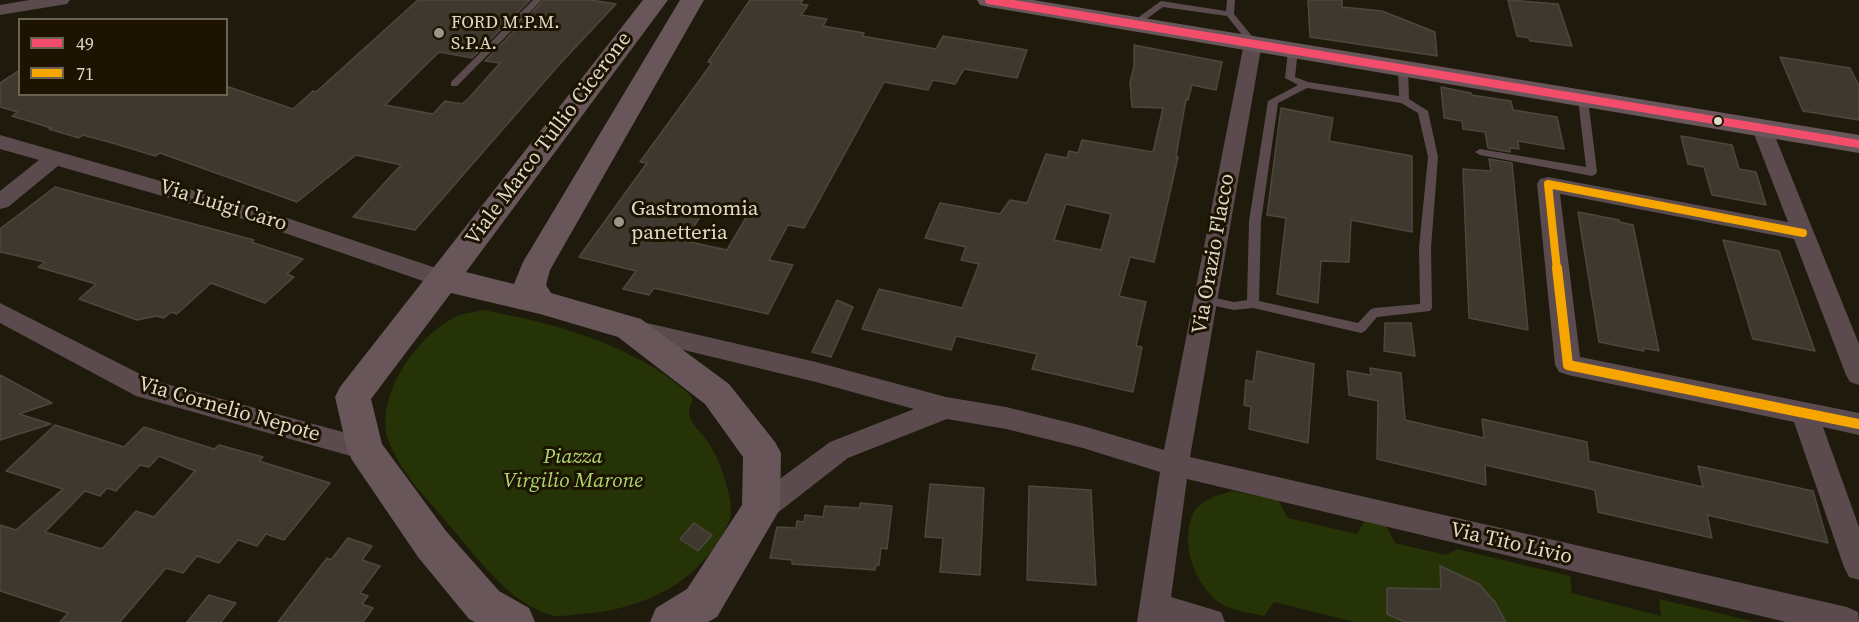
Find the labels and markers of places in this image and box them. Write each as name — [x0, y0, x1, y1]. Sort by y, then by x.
place label: FORD M.P.M. S.P.A. — [451, 12, 560, 54]
marker: FORD M.P.M. S.P.A. — [432, 26, 446, 40]
unlabelled marker — [1712, 115, 1724, 127]
place label: Gastromomia panetteria — [631, 197, 758, 247]
marker: Gastromomia panetteria — [612, 215, 626, 229]

